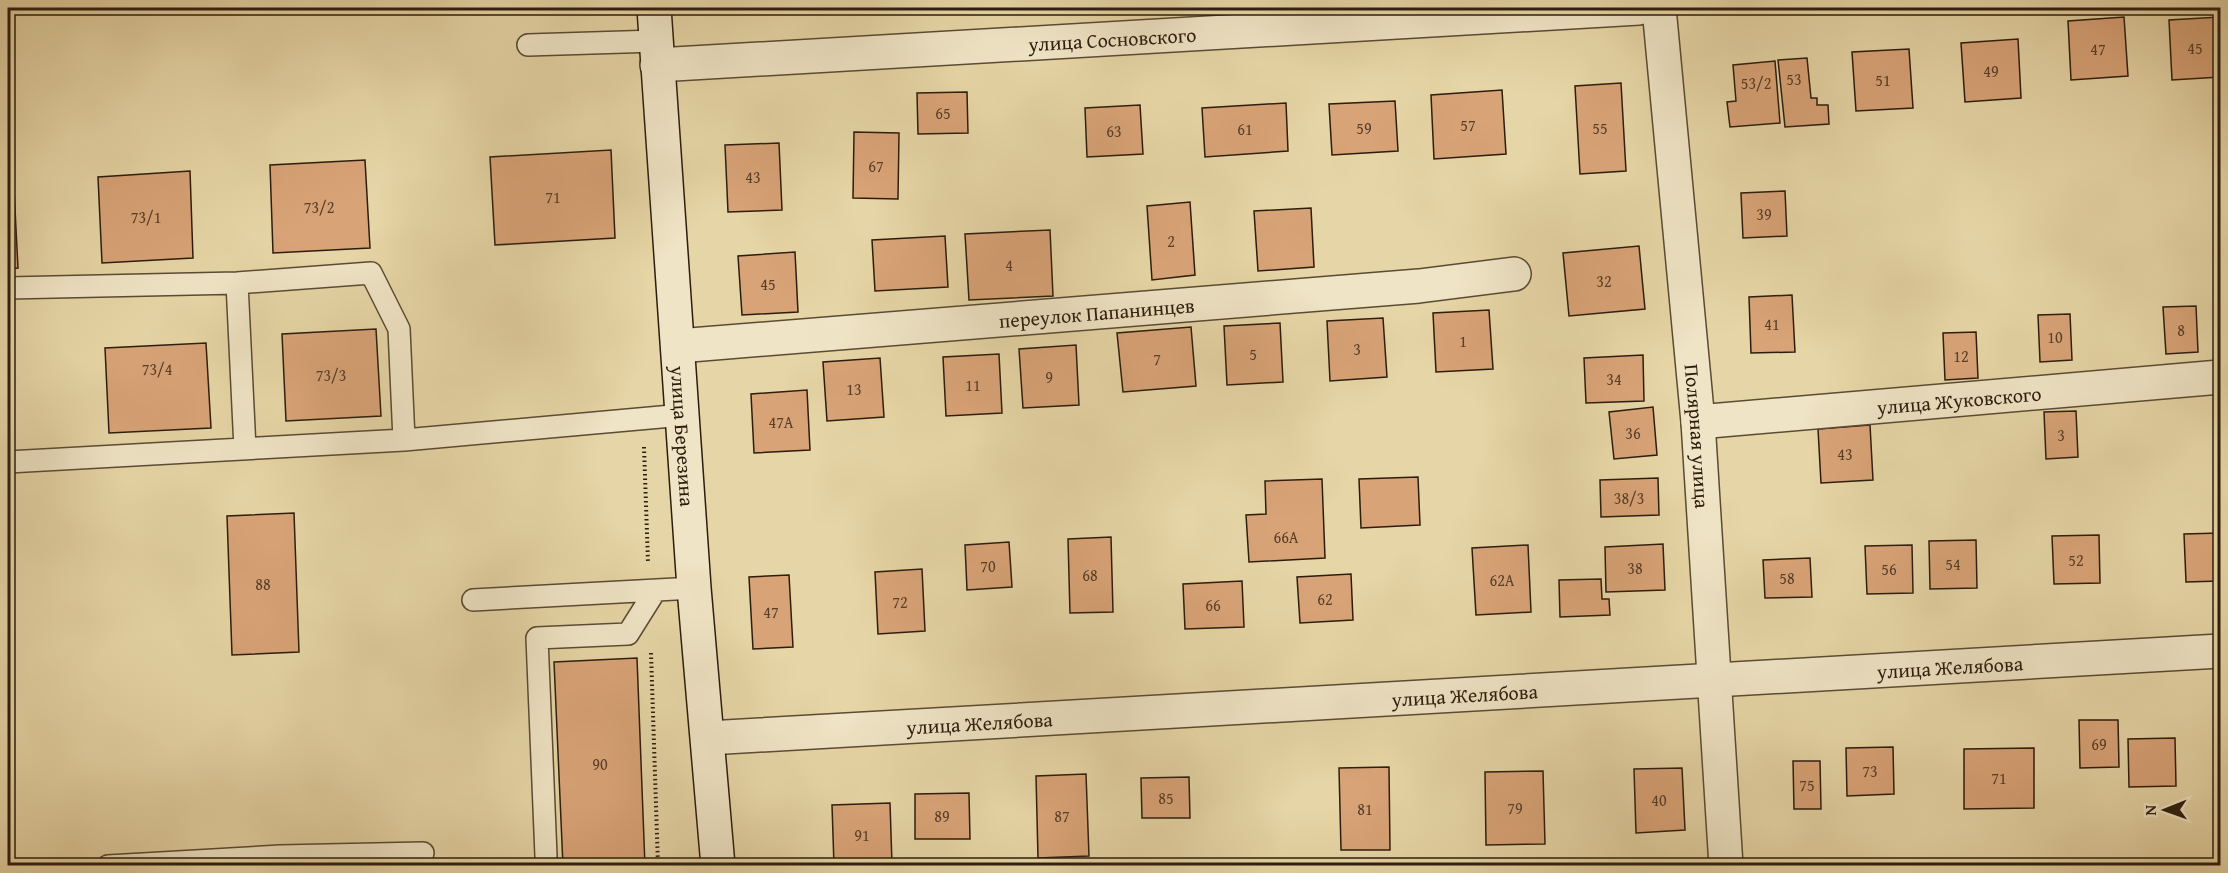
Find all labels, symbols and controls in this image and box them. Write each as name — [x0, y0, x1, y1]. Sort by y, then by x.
street label: улица Сосновского — [1026, 19, 1197, 58]
house number: 45 — [2187, 36, 2203, 60]
house number: 47 — [2090, 37, 2106, 61]
house number: 49 — [1983, 59, 1999, 83]
house number: 53 — [1786, 67, 1802, 91]
house number: 51 — [1875, 68, 1891, 92]
house number: 53/2 — [1741, 71, 1771, 95]
house number: 65 — [935, 101, 951, 125]
house number: 57 — [1460, 113, 1476, 137]
house number: 59 — [1356, 116, 1372, 140]
house number: 55 — [1592, 116, 1608, 140]
house number: 61 — [1237, 117, 1253, 141]
house number: 63 — [1106, 119, 1122, 143]
house number: 67 — [868, 154, 884, 178]
house number: 43 — [745, 165, 761, 189]
house number: 71 — [545, 185, 561, 209]
house number: 73/2 — [304, 195, 334, 219]
house number: 39 — [1756, 202, 1772, 226]
house number: 73/1 — [131, 205, 161, 229]
house number: 2 — [1167, 229, 1175, 253]
house number: 4 — [1005, 253, 1013, 277]
house number: 32 — [1596, 269, 1612, 293]
house number: 45 — [760, 272, 776, 296]
street label: переулок Папанинцев — [998, 290, 1196, 334]
house number: 41 — [1764, 312, 1780, 336]
house number: 8 — [2177, 318, 2185, 342]
house number: 10 — [2047, 325, 2063, 349]
house number: 1 — [1459, 329, 1467, 353]
house number: 3 — [1353, 337, 1361, 361]
house number: 5 — [1249, 342, 1257, 366]
house number: 12 — [1953, 344, 1969, 368]
house number: 7 — [1153, 347, 1161, 371]
house number: 73/4 — [142, 357, 173, 381]
house number: 73/3 — [316, 363, 346, 387]
street label: Полярная улица — [1678, 363, 1718, 510]
street label: улица Березина — [664, 364, 703, 508]
house number: 9 — [1045, 365, 1053, 389]
house number: 34 — [1606, 367, 1622, 391]
house number: 11 — [965, 373, 981, 397]
house number: 13 — [846, 377, 862, 401]
street label: улица Жуковского — [1875, 378, 2043, 421]
house number: 47А — [768, 410, 794, 434]
house number: 36 — [1625, 421, 1641, 445]
house number: 3 — [2057, 423, 2065, 447]
house number: 43 — [1837, 442, 1853, 466]
house number: 38/3 — [1614, 486, 1644, 510]
house number: 66А — [1273, 525, 1299, 549]
house number: 52 — [2068, 548, 2084, 572]
house number: 54 — [1945, 552, 1961, 576]
house number: 70 — [980, 554, 996, 578]
house number: 38 — [1627, 556, 1643, 580]
house number: 56 — [1881, 557, 1897, 581]
house number: 68 — [1082, 563, 1098, 587]
house number: 58 — [1779, 566, 1795, 590]
house number: 62А — [1489, 568, 1515, 592]
house number: 88 — [255, 572, 271, 596]
house number: 62 — [1317, 587, 1333, 611]
house number: 72 — [892, 590, 908, 614]
house number: 66 — [1205, 593, 1221, 617]
house number: 47 — [763, 600, 779, 624]
street label: улица Желябова — [1875, 648, 2024, 685]
street label: улица Желябова — [1390, 676, 1539, 713]
street label: улица Желябова — [905, 704, 1054, 741]
house number: 69 — [2091, 732, 2107, 756]
house number: 90 — [592, 752, 608, 776]
house number: 73 — [1862, 759, 1878, 783]
house number: 71 — [1991, 766, 2007, 790]
house number: 75 — [1799, 773, 1815, 797]
north arrow — [2135, 780, 2195, 840]
house number: 85 — [1158, 786, 1174, 810]
house number: 40 — [1651, 788, 1667, 812]
house number: 79 — [1507, 796, 1523, 820]
house number: 81 — [1357, 797, 1373, 821]
house number: 89 — [934, 804, 950, 828]
house number: 87 — [1054, 804, 1070, 828]
text: N — [2138, 804, 2162, 816]
house number: 91 — [854, 823, 870, 847]

